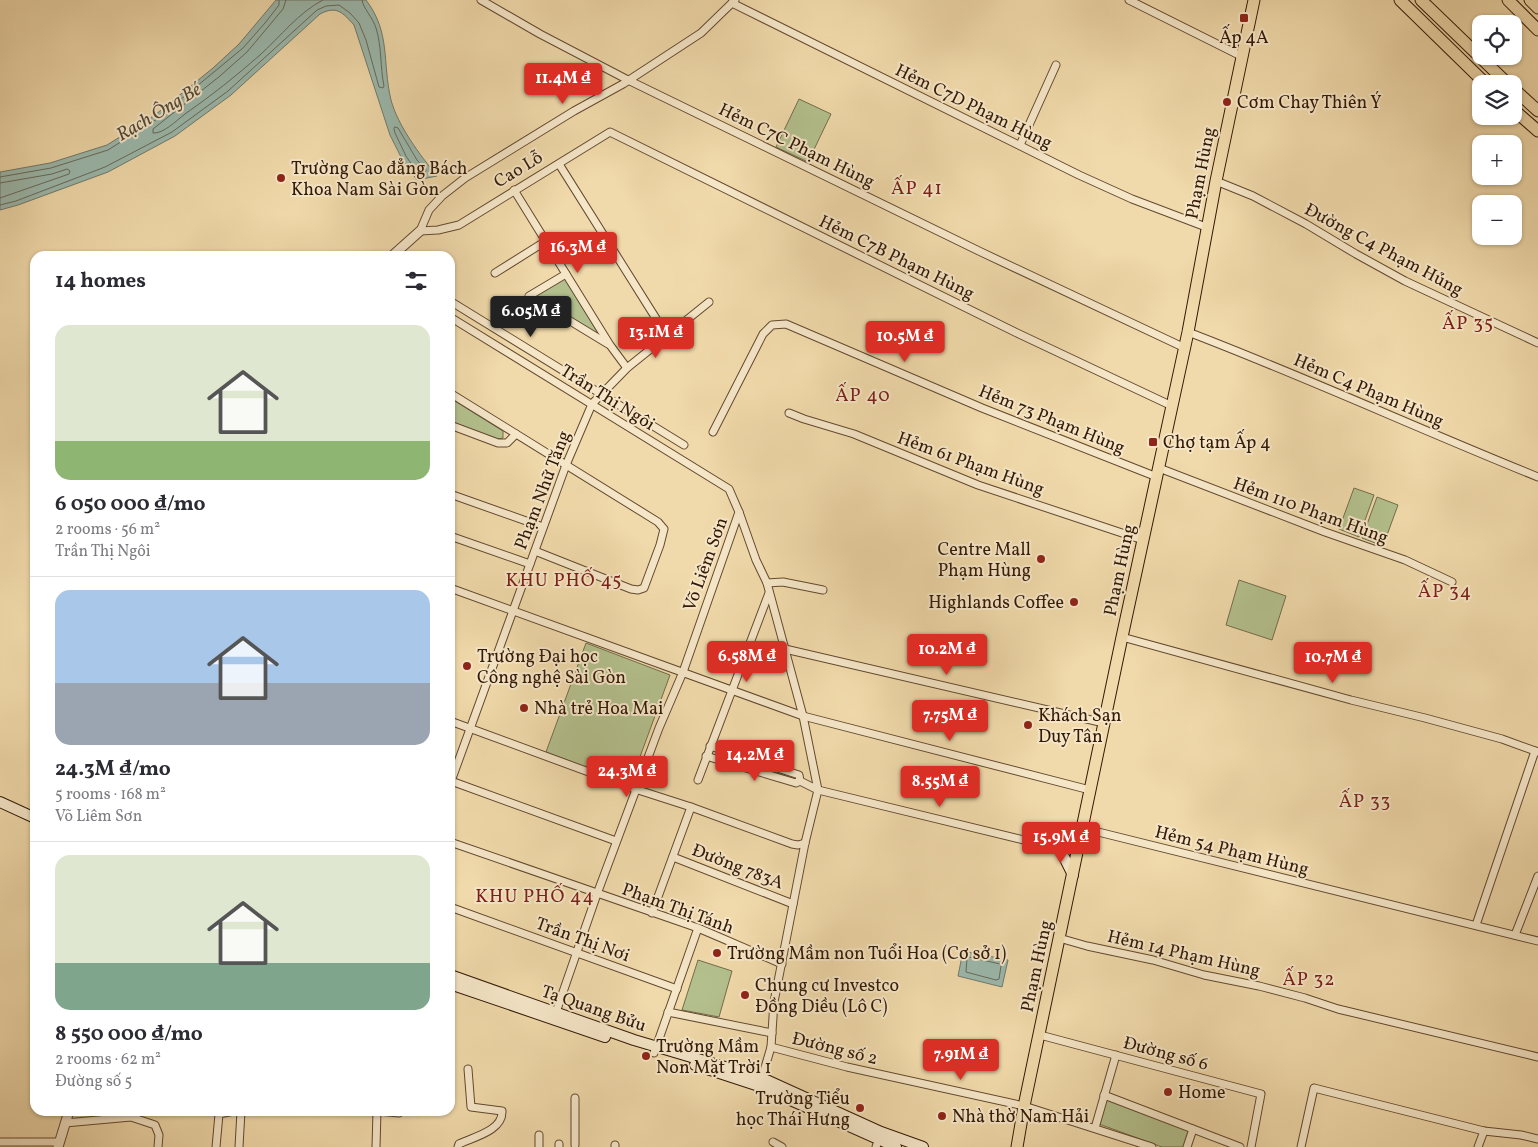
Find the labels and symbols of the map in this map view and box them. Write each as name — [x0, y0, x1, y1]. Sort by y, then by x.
marker: Ấp 4A — [1238, 12, 1250, 24]
place label: Ấp 4A — [1219, 24, 1269, 51]
street label: Hẻm C7D Phạm Hùng — [890, 58, 1056, 156]
pin: 11.4M ₫ — [517, 62, 609, 105]
water label: Rạch Ông Bé — [112, 77, 207, 148]
place label: Cơm Chay Thiên Ý — [1237, 91, 1382, 116]
marker: Cơm Chay Thiên Ý — [1221, 96, 1233, 108]
street label: Hẻm C7C Phạm Hùng — [714, 98, 879, 195]
street label: Phạm Hùng — [1180, 125, 1223, 221]
street label: Cao Lỗ — [489, 146, 548, 195]
place label: Trường Cao đẳng Bách Khoa Nam Sài Gòn — [291, 157, 468, 203]
marker: Trường Cao đẳng Bách Khoa Nam Sài Gòn — [275, 172, 287, 184]
district label: ẤP 41 — [891, 175, 943, 202]
street label: Đường C4 Phạm Hủng — [1299, 198, 1467, 303]
street label: Hẻm C7B Phạm Hùng — [814, 210, 978, 307]
pin: 16.3M ₫ — [532, 232, 624, 274]
pin: 6.05M ₫ — [485, 296, 577, 338]
district label: ẤP 35 — [1442, 310, 1494, 337]
pin: 13.1M ₫ — [610, 316, 702, 359]
pin: 10.5M ₫ — [859, 320, 951, 363]
street label: Hẻm C4 Phạm Hùng — [1289, 348, 1447, 434]
street label: Trần Thị Ngôi — [555, 359, 659, 437]
street label: Hẻm 73 Phạm Hùng — [974, 380, 1128, 461]
district label: ẤP 40 — [835, 382, 891, 409]
street label: Hẻm 61 Phạm Hùng — [894, 426, 1047, 503]
street label: Phạm Nhữ Tăng — [509, 427, 578, 554]
place label: Chợ tạm Ấp 4 — [1163, 429, 1271, 456]
marker: Chợ tạm Ấp 4 — [1147, 436, 1159, 448]
street label: Hẻm 110 Phạm Hùng — [1229, 472, 1392, 551]
street label: Võ Liêm Sơn — [678, 514, 735, 615]
street label: Phạm Hùng — [1099, 522, 1142, 619]
place label: Centre Mall Phạm Hùng — [937, 538, 1031, 584]
marker: Centre Mall Phạm Hùng — [1035, 553, 1047, 565]
district label: KHU PHỐ 45 — [506, 567, 622, 594]
district label: ẤP 34 — [1418, 578, 1472, 605]
place label: Highlands Coffee — [928, 591, 1064, 616]
marker: Highlands Coffee — [1068, 596, 1080, 608]
pin: 10.2M ₫ — [901, 634, 993, 676]
pin: 6.58M ₫ — [701, 640, 793, 683]
pin: 10.7M ₫ — [1287, 642, 1379, 684]
place label: Trường Đại học Công nghệ Sài Gòn — [477, 645, 626, 691]
marker: Trường Đại học Công nghệ Sài Gòn — [461, 660, 473, 672]
place label: Nhà trẻ Hoa Mai — [534, 697, 663, 722]
pin: 7.75M ₫ — [904, 700, 996, 742]
marker: Nhà trẻ Hoa Mai — [518, 702, 530, 714]
place label: Khách Sạn Duy Tân — [1038, 704, 1122, 750]
marker: Khách Sạn Duy Tân — [1022, 719, 1034, 731]
pin: 14.2M ₫ — [709, 740, 801, 782]
pin: 24.3M ₫ — [581, 756, 673, 798]
pin: 8.55M ₫ — [894, 766, 986, 808]
district label: ẤP 33 — [1339, 788, 1391, 815]
street label: Hẻm 54 Phạm Hùng — [1152, 820, 1311, 883]
pin: 15.9M ₫ — [1015, 822, 1107, 864]
street label: Đường 783A — [688, 838, 787, 896]
street label: Phạm Thị Tánh — [618, 878, 737, 941]
district label: KHU PHỐ 44 — [475, 883, 595, 910]
street label: Trần Thị Nơi — [532, 912, 633, 969]
street label: Phạm Hùng — [1016, 918, 1059, 1015]
street label: Hẻm 14 Phạm Hùng — [1105, 925, 1263, 984]
place label: Trường Mầm non Tuổi Hoa (Cơ sở 1) — [727, 942, 1006, 967]
marker: Trường Mầm non Tuổi Hoa (Cơ sở 1) — [711, 947, 723, 959]
district label: ẤP 32 — [1282, 966, 1336, 993]
place label: Chung cư Investco Đồng Diều (Lô C) — [755, 974, 899, 1020]
street label: Tạ Quang Bửu — [538, 980, 649, 1039]
marker: Chung cư Investco Đồng Diều (Lô C) — [739, 989, 751, 1001]
street label: Đường số 2 — [789, 1027, 880, 1072]
street label: Đường số 6 — [1120, 1031, 1211, 1078]
place label: Trường Mầm Non Mặt Trời 1 — [656, 1035, 772, 1081]
pin: 7.91M ₫ — [915, 1038, 1007, 1081]
marker: Trường Mầm Non Mặt Trời 1 — [640, 1050, 652, 1062]
place label: Home — [1178, 1081, 1226, 1106]
marker: Home — [1162, 1086, 1174, 1098]
place label: Trường Tiểu học Thái Hưng — [736, 1087, 850, 1133]
marker: Trường Tiểu học Thái Hưng — [854, 1102, 866, 1114]
place label: Nhà thờ Nam Hải — [952, 1105, 1089, 1130]
marker: Nhà thờ Nam Hải — [936, 1110, 948, 1122]

